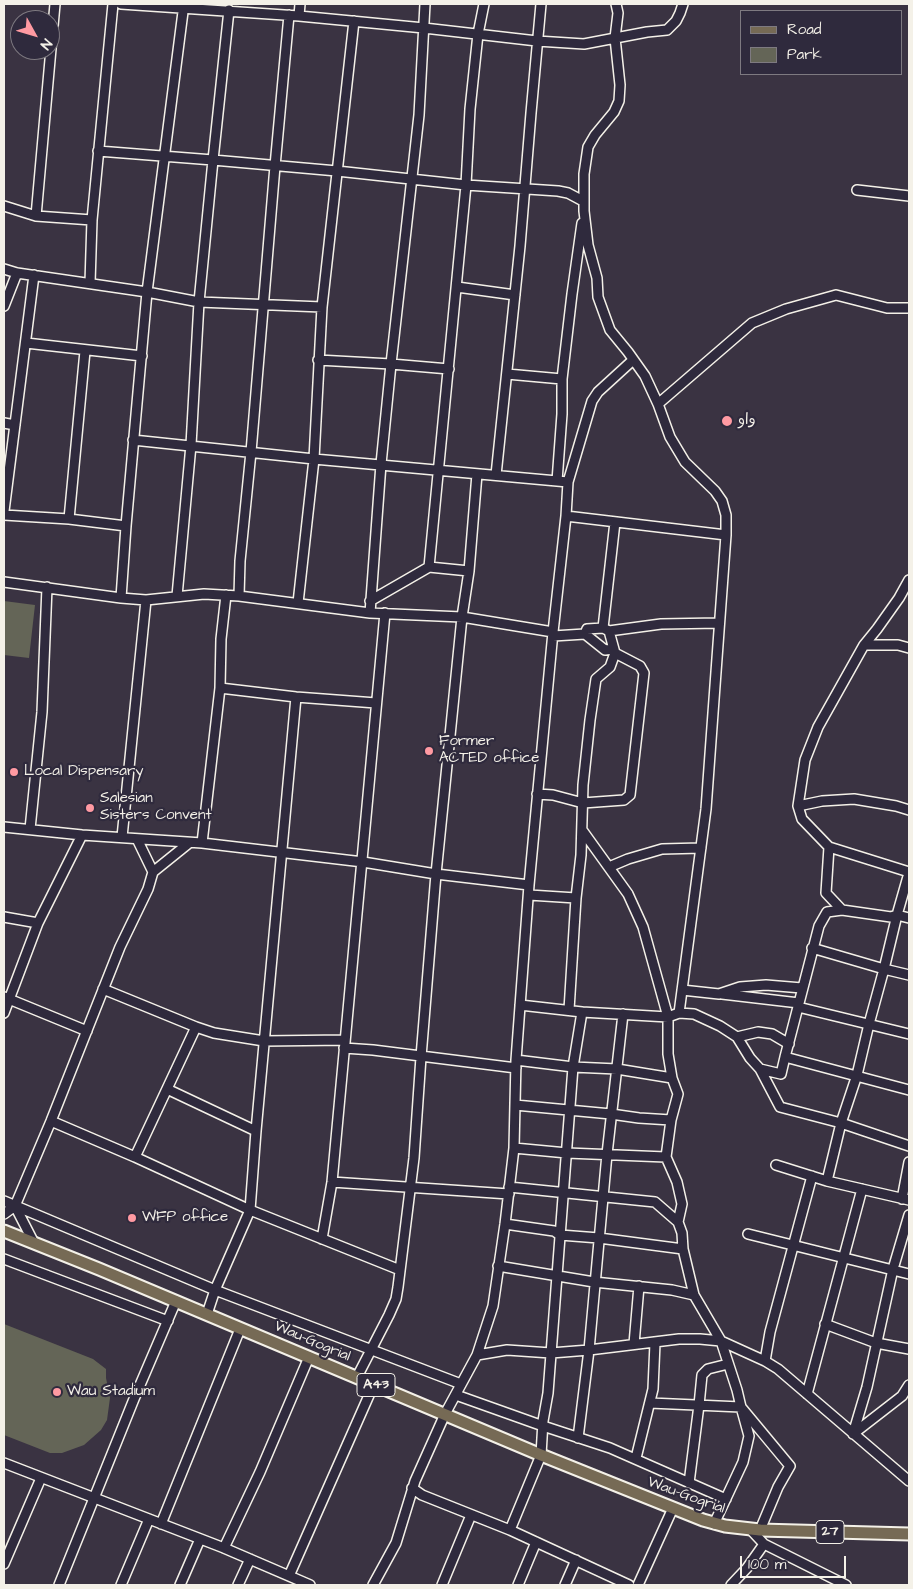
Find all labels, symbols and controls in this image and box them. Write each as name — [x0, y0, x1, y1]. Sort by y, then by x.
north arrow — [10, 10, 60, 60]
legend — [740, 10, 903, 75]
text: Road — [787, 19, 821, 40]
text: N — [35, 34, 56, 54]
text: Park — [787, 44, 822, 65]
place label: واو — [738, 412, 756, 430]
marker: واو — [720, 414, 734, 428]
place label: Former ACTED office — [439, 733, 539, 768]
marker: Former ACTED office — [423, 745, 435, 757]
place label: Local Dispensary — [24, 763, 143, 781]
marker: Local Dispensary — [8, 766, 20, 778]
place label: Salesian Sisters Convent — [100, 790, 211, 825]
marker: Salesian Sisters Convent — [84, 802, 96, 814]
place label: WFP office — [142, 1209, 228, 1227]
marker: WFP office — [126, 1212, 138, 1224]
street label: Wau-Gogrial — [271, 1318, 353, 1366]
road number: A43 — [357, 1374, 395, 1396]
place label: Wau Stadium — [67, 1383, 155, 1401]
marker: Wau Stadium — [51, 1386, 63, 1398]
street label: Wau-Gogrial — [645, 1474, 727, 1518]
road number: 27 — [816, 1520, 844, 1544]
scale bar — [743, 1546, 849, 1578]
text: 100 m — [748, 1554, 787, 1575]

